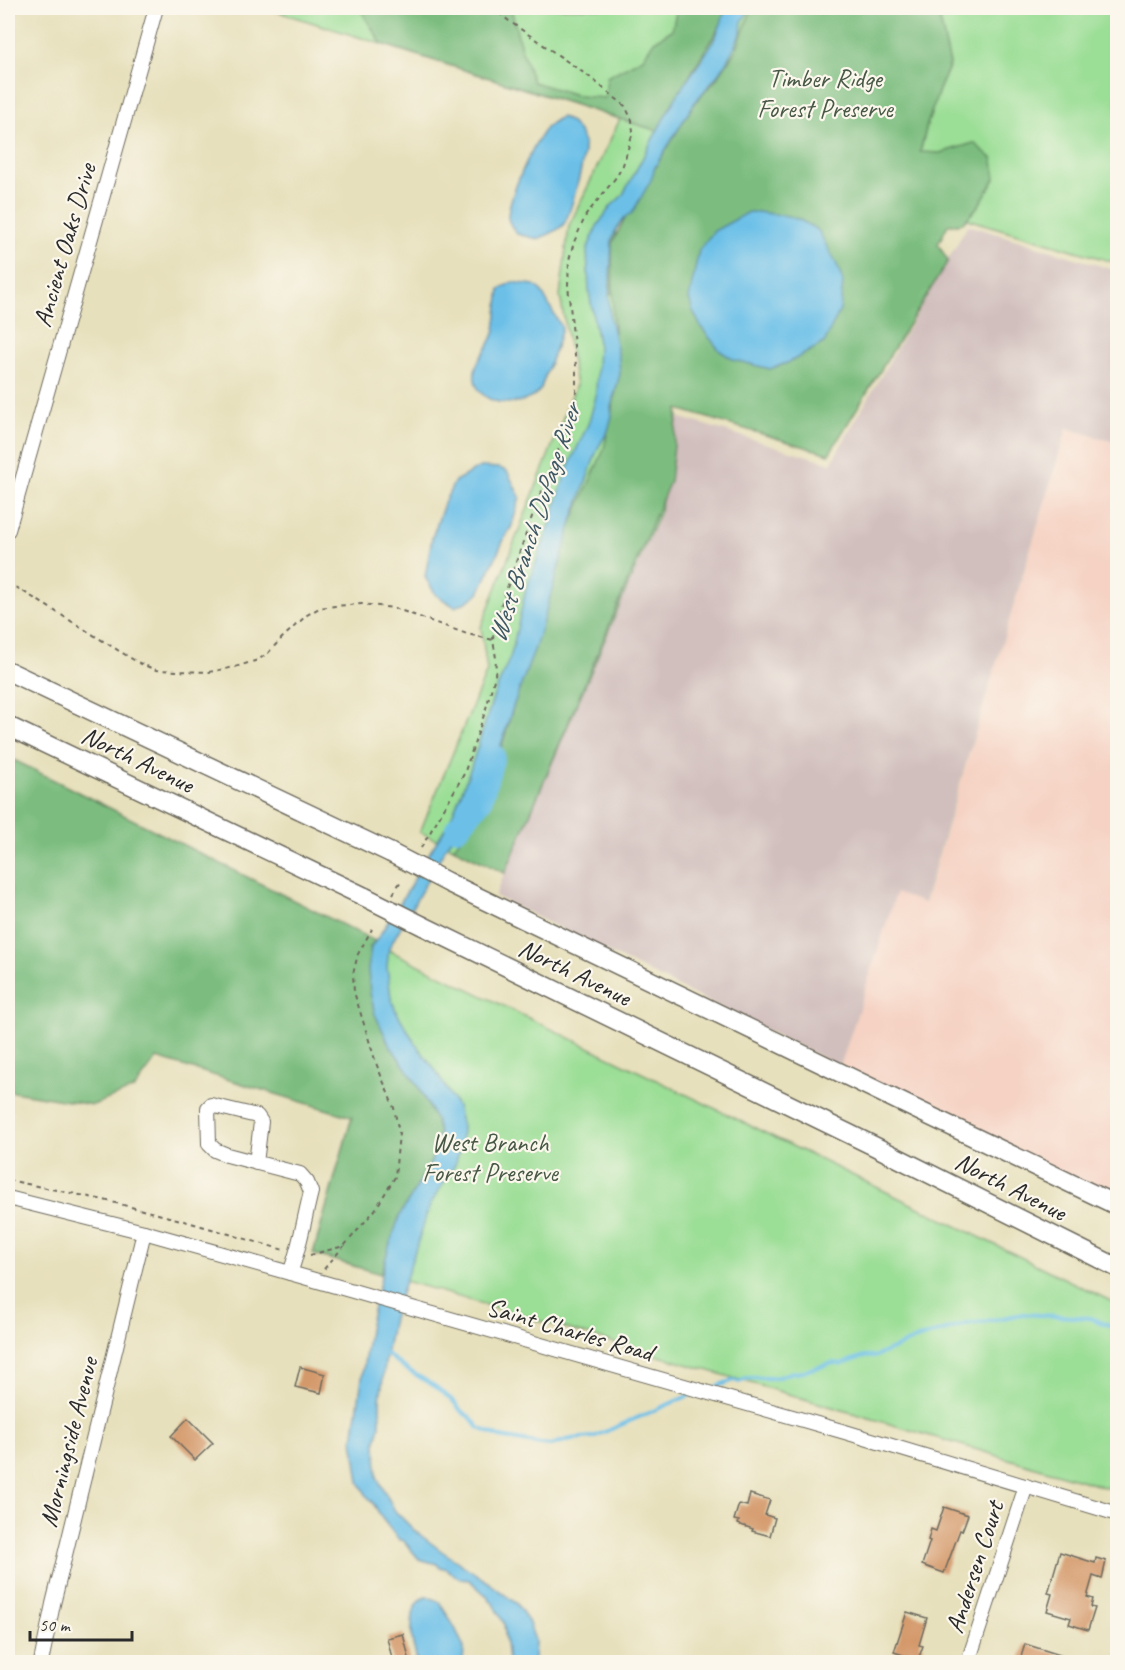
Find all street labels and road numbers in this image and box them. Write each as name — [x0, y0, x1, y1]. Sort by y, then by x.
street label: Ancient Oaks Drive — [25, 158, 104, 331]
street label: North Avenue — [76, 718, 201, 801]
street label: North Avenue — [513, 931, 638, 1014]
street label: North Avenue — [950, 1144, 1073, 1229]
street label: Saint Charles Road — [483, 1290, 660, 1370]
street label: Morningside Avenue — [32, 1352, 106, 1530]
street label: Andersen Court — [938, 1495, 1012, 1637]

